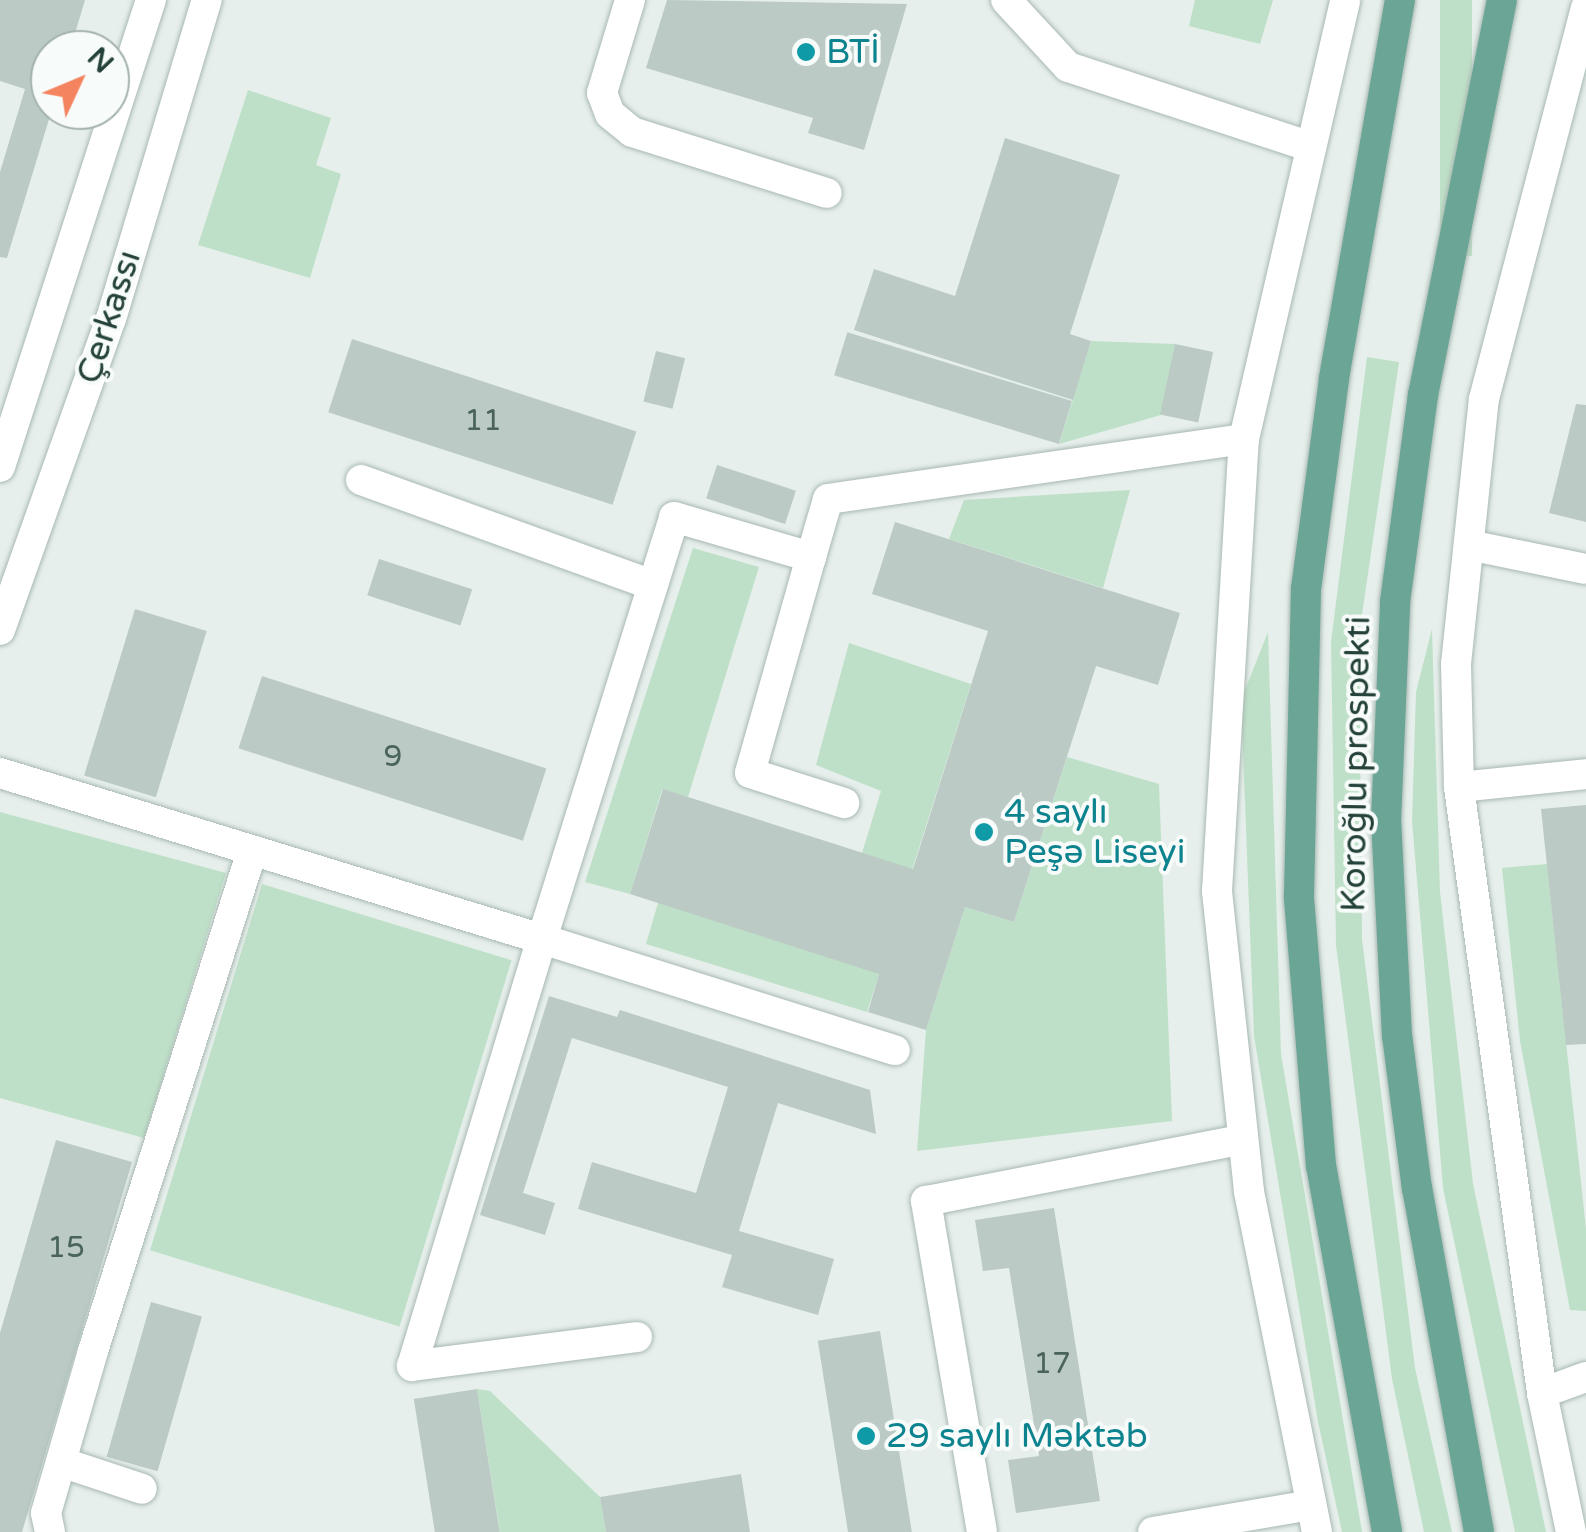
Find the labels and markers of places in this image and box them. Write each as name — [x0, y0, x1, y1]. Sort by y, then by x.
place label: BTİ — [826, 31, 880, 73]
marker: BTİ — [795, 41, 817, 63]
place label: 4 saylı Peşə Liseyi — [1004, 791, 1185, 873]
marker: 4 saylı Peşə Liseyi — [973, 821, 995, 843]
place label: 29 saylı Məktəb — [886, 1415, 1148, 1457]
marker: 29 saylı Məktəb — [855, 1425, 877, 1447]

